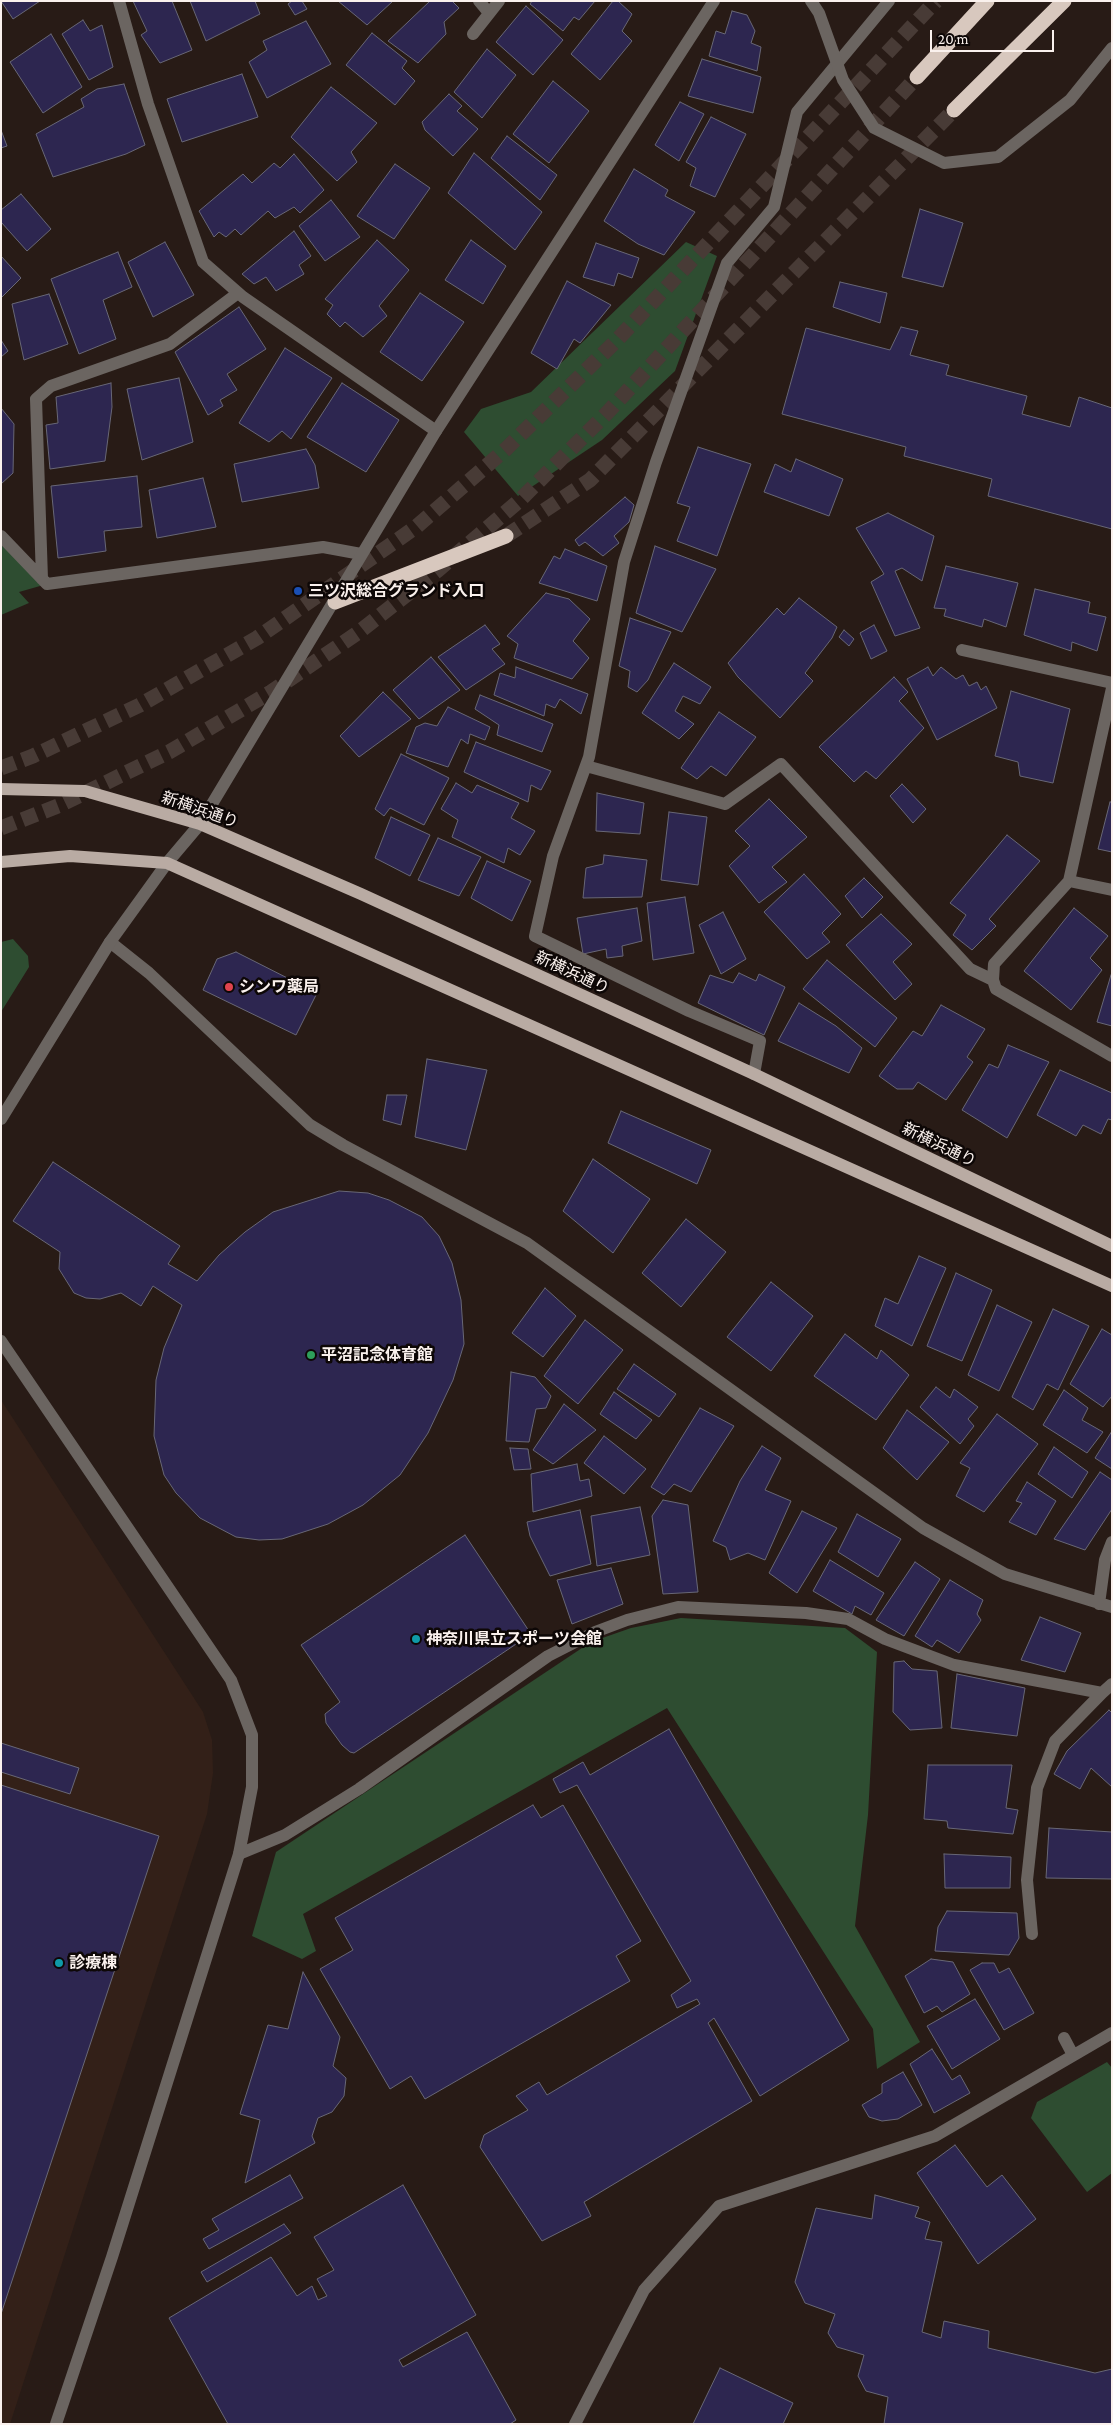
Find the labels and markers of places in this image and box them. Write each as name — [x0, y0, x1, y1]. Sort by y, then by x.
place label: 三ツ沢総合グランド入口 — [308, 581, 484, 601]
marker: 三ツ沢総合グランド入口 — [292, 585, 304, 597]
place label: シンワ薬局 — [239, 977, 319, 997]
marker: シンワ薬局 — [223, 981, 235, 993]
place label: 平沼記念体育館 — [321, 1345, 433, 1365]
marker: 平沼記念体育館 — [305, 1349, 317, 1361]
place label: 神奈川県立スポーツ会館 — [426, 1629, 602, 1649]
marker: 神奈川県立スポーツ会館 — [410, 1633, 422, 1645]
place label: 診療棟 — [69, 1953, 117, 1973]
marker: 診療棟 — [53, 1957, 65, 1969]

